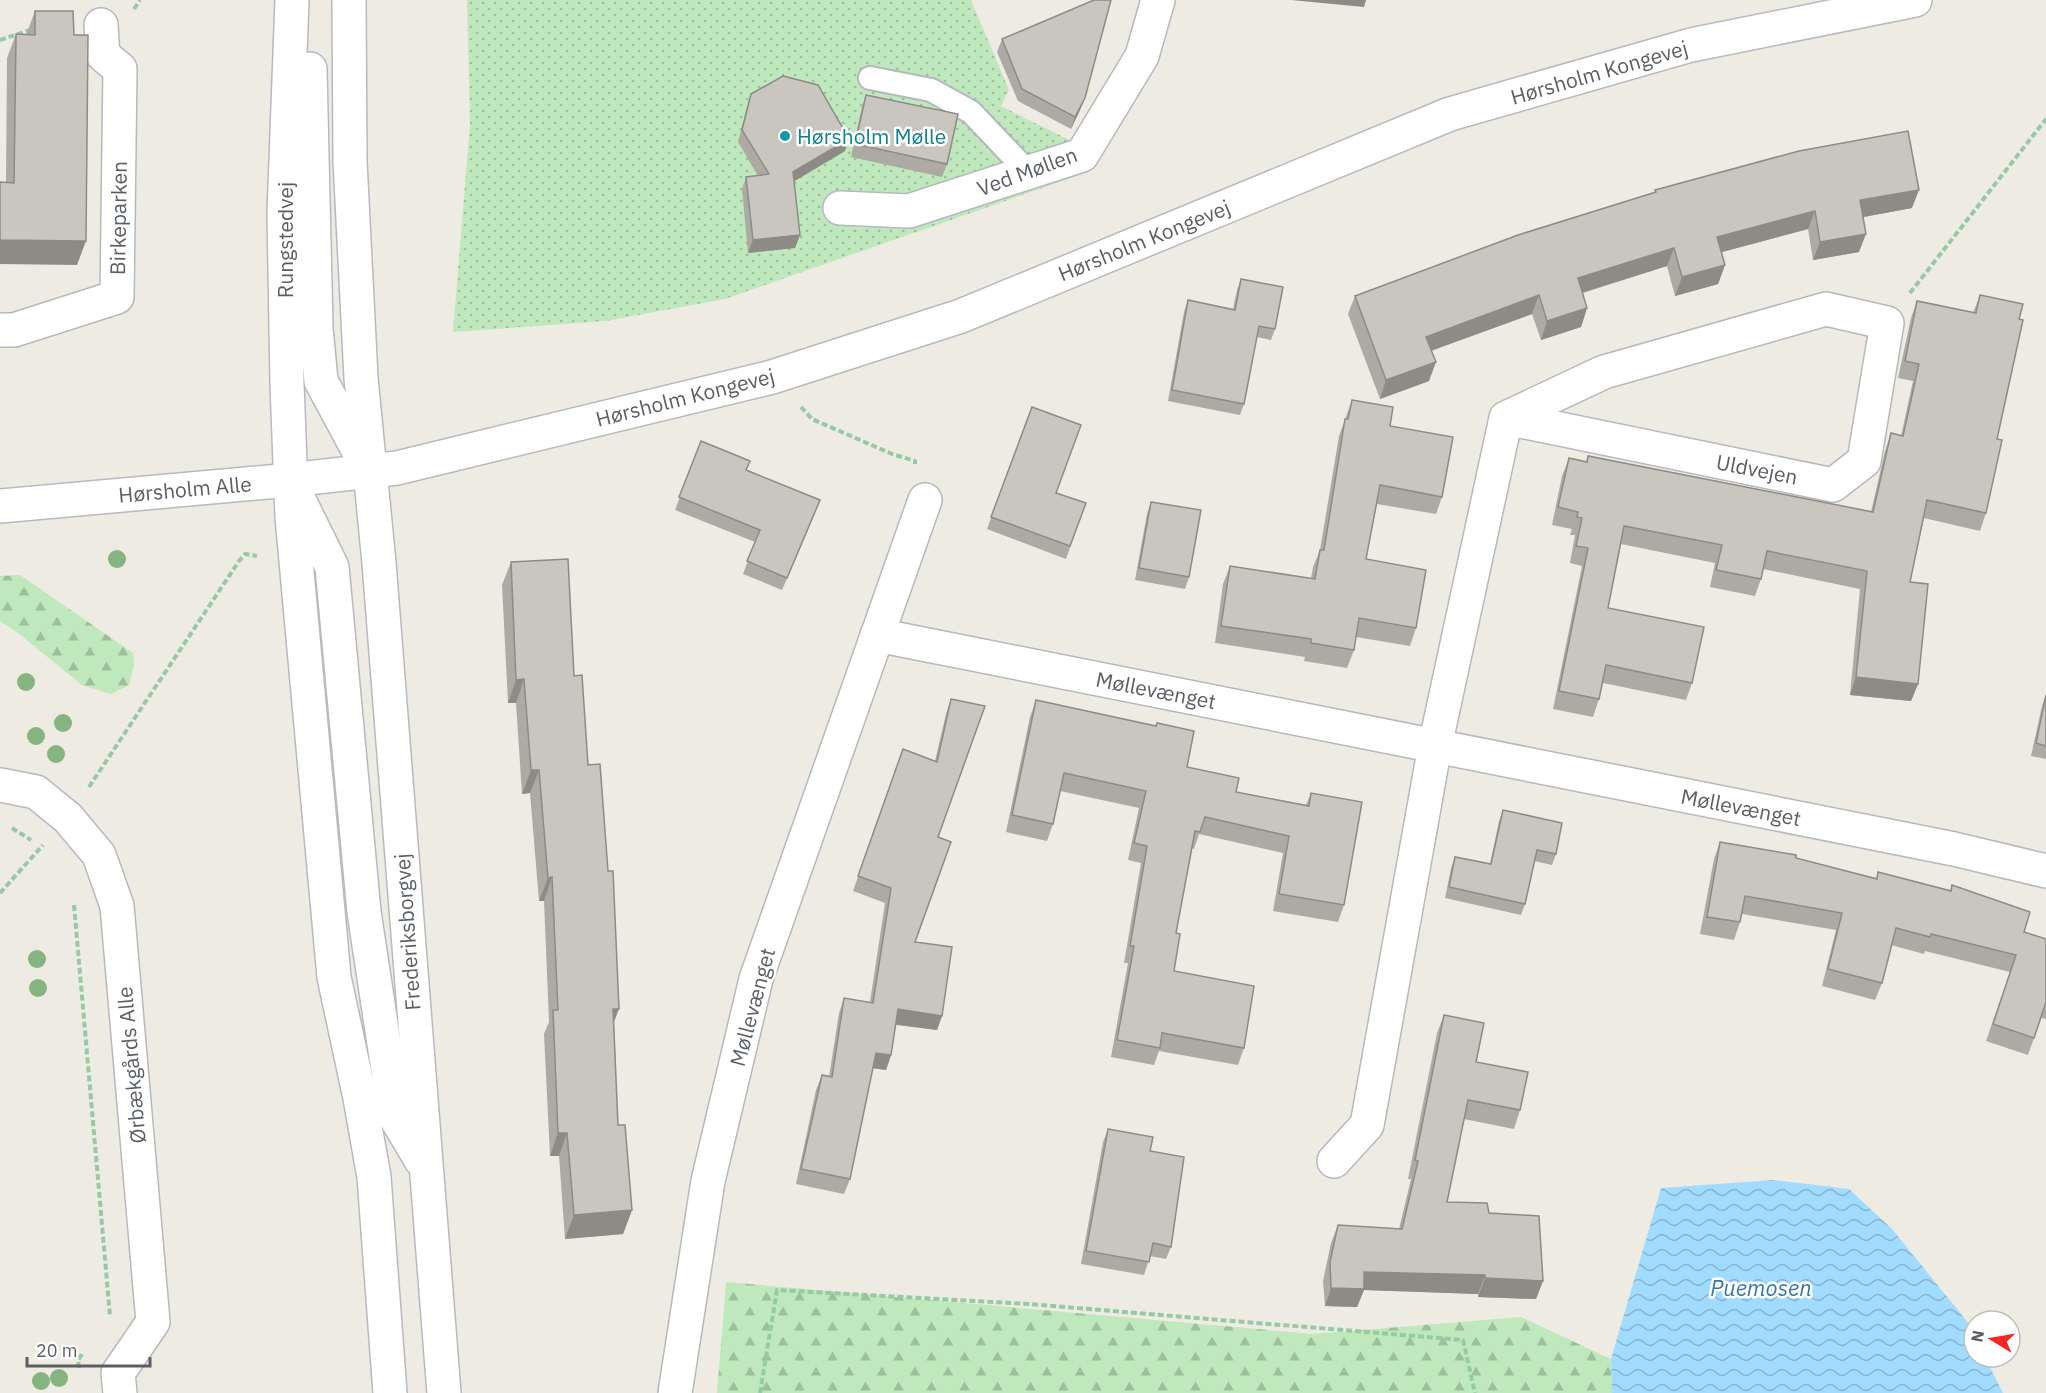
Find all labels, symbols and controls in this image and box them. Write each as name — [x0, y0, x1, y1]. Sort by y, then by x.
street label: Hørsholm Kongevej — [1507, 33, 1691, 111]
place label: Hørsholm Mølle — [797, 122, 946, 150]
marker: Hørsholm Mølle — [778, 129, 792, 143]
street label: Ved Møllen — [973, 140, 1081, 202]
street label: Birkeparken — [103, 161, 133, 275]
street label: Rungstedvej — [271, 182, 299, 298]
street label: Hørsholm Kongevej — [1054, 193, 1234, 287]
street label: Hørsholm Kongevej — [593, 361, 777, 433]
street label: Uldvejen — [1714, 447, 1800, 491]
street label: Hørsholm Alle — [117, 469, 253, 509]
street label: Møllevænget — [1094, 665, 1218, 715]
street label: Møllevænget — [1679, 782, 1803, 832]
street label: Frederiksborgvej — [388, 853, 426, 1011]
street label: Møllevænget — [723, 945, 781, 1069]
street label: Ørbækgårds Alle — [110, 985, 152, 1145]
water label: Puemosen — [1710, 1273, 1812, 1302]
north arrow — [1962, 1309, 2022, 1369]
text: N — [1966, 1329, 1988, 1344]
scale bar — [27, 1330, 150, 1368]
text: 20 m — [36, 1339, 78, 1362]

